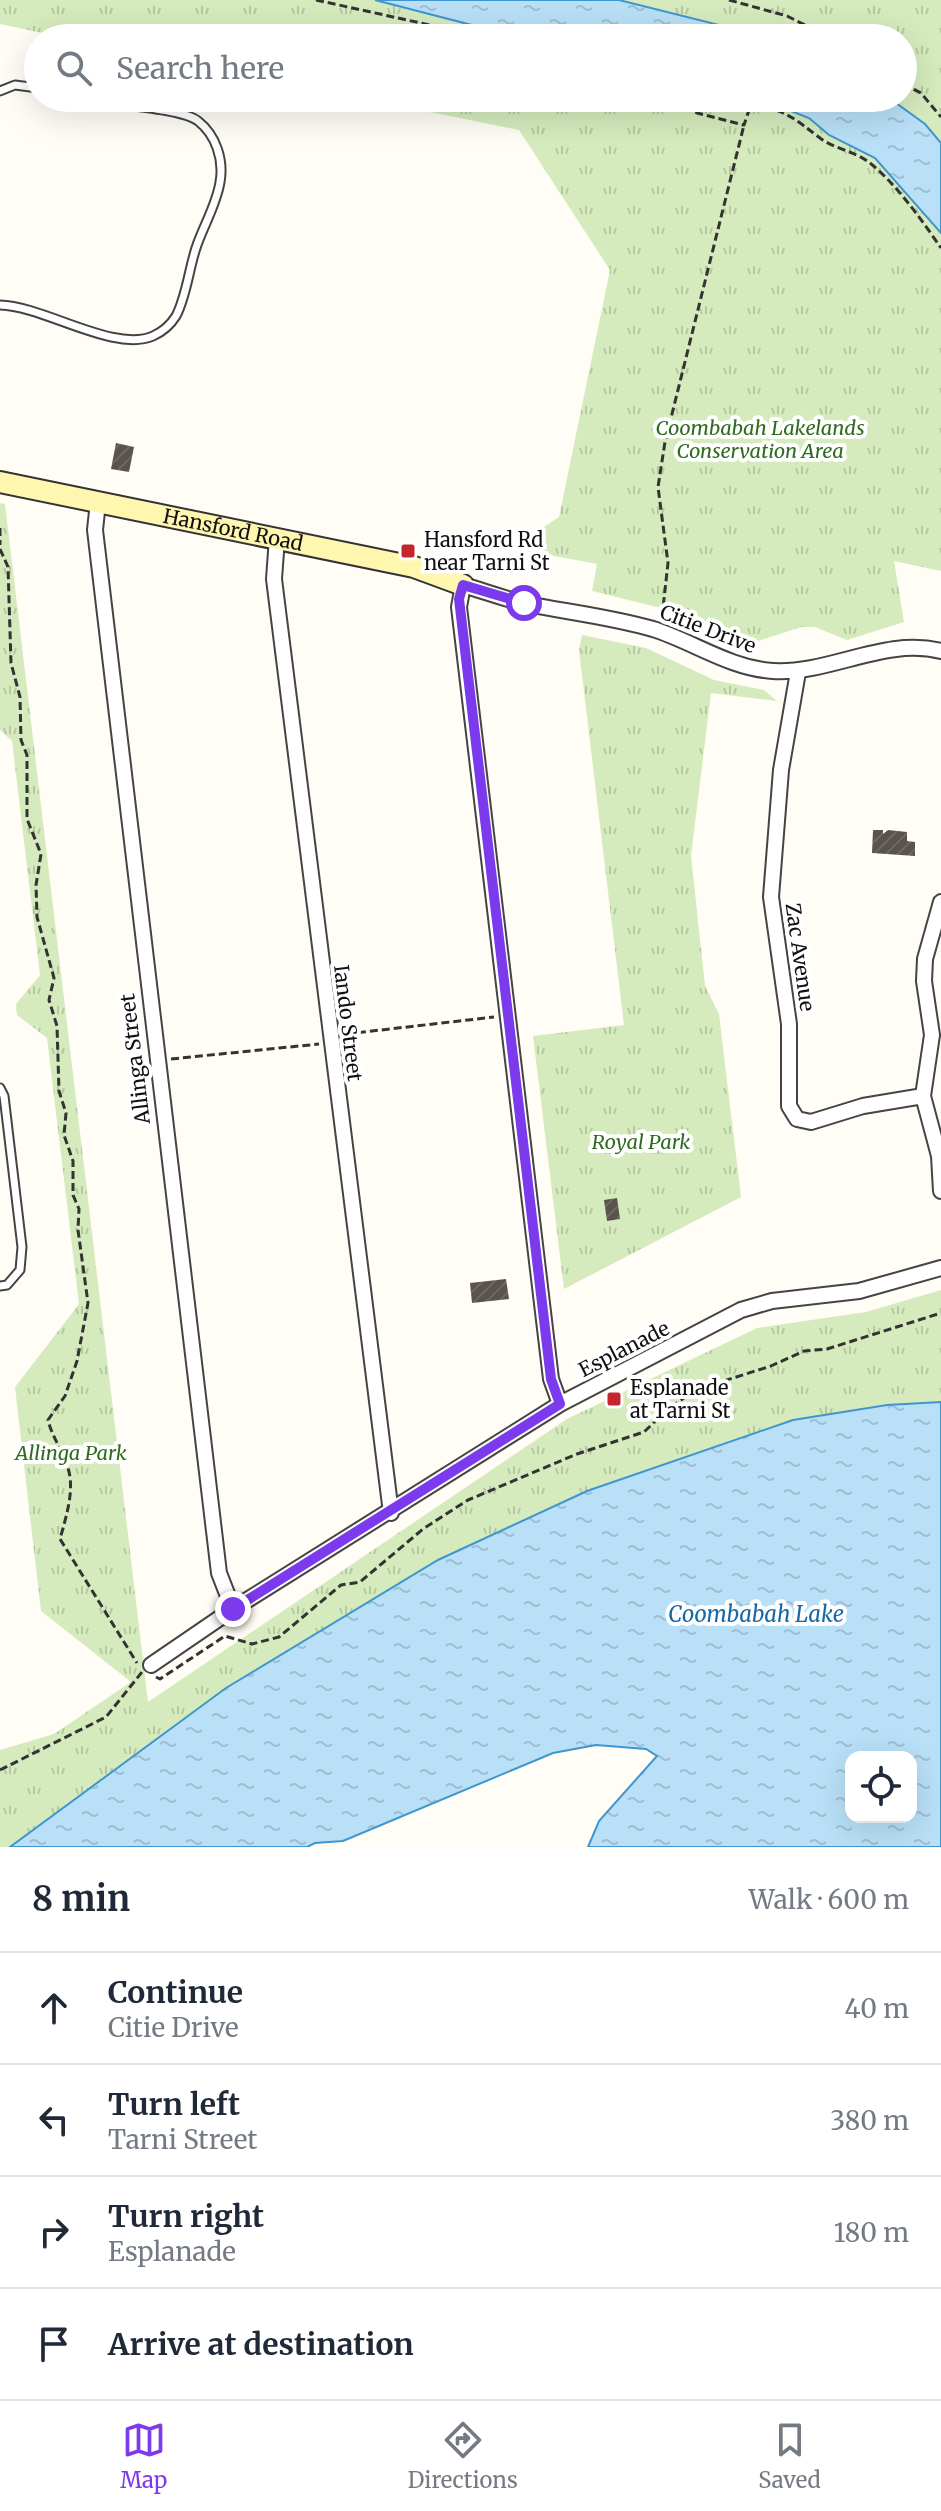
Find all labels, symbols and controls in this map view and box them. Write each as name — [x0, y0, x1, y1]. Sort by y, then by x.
search box — [24, 24, 917, 112]
icon: search — [52, 46, 96, 90]
text: Search here — [116, 49, 284, 87]
park label: Coombabah Lakelands Conservation Area — [655, 415, 865, 463]
street label: Hansford Road — [161, 503, 305, 556]
place label: Hansford Rd near Tarni St — [424, 527, 550, 575]
marker: Hansford Rd near Tarni St — [399, 542, 417, 560]
route start — [506, 585, 542, 621]
street label: Citie Drive — [657, 599, 760, 658]
street label: Zac Avenue — [781, 901, 820, 1013]
street label: Iando Street — [329, 963, 368, 1083]
street label: Allinga Street — [114, 992, 155, 1127]
park label: Royal Park — [592, 1129, 690, 1154]
street label: Esplanade — [574, 1315, 673, 1382]
place label: Esplanade at Tarni St — [630, 1375, 731, 1423]
marker: Esplanade at Tarni St — [605, 1390, 623, 1408]
park label: Allinga Park — [13, 1440, 127, 1465]
route end — [215, 1591, 251, 1627]
water label: Coombabah Lake — [668, 1600, 844, 1628]
map controls — [845, 1751, 917, 1823]
button: locate — [845, 1751, 917, 1823]
text: 8 min — [32, 1878, 130, 1920]
text: Walk · 600 m — [749, 1883, 909, 1916]
text: Continue — [108, 1973, 243, 2011]
icon: ahead — [32, 1986, 76, 2030]
text: 40 m — [845, 1992, 909, 2025]
text: Citie Drive — [108, 2011, 239, 2044]
text: Turn left — [108, 2085, 240, 2123]
icon: left — [32, 2098, 76, 2142]
text: 380 m — [830, 2104, 909, 2137]
text: Tarni Street — [108, 2123, 258, 2156]
text: Turn right — [108, 2197, 264, 2235]
icon: right — [32, 2210, 76, 2254]
text: 180 m — [834, 2216, 909, 2249]
text: Esplanade — [108, 2235, 236, 2268]
icon: arrive — [32, 2322, 76, 2366]
text: Arrive at destination — [108, 2325, 414, 2363]
tab: Map — [120, 2418, 167, 2494]
tab: Directions — [408, 2418, 518, 2494]
tab: Saved — [758, 2418, 821, 2494]

